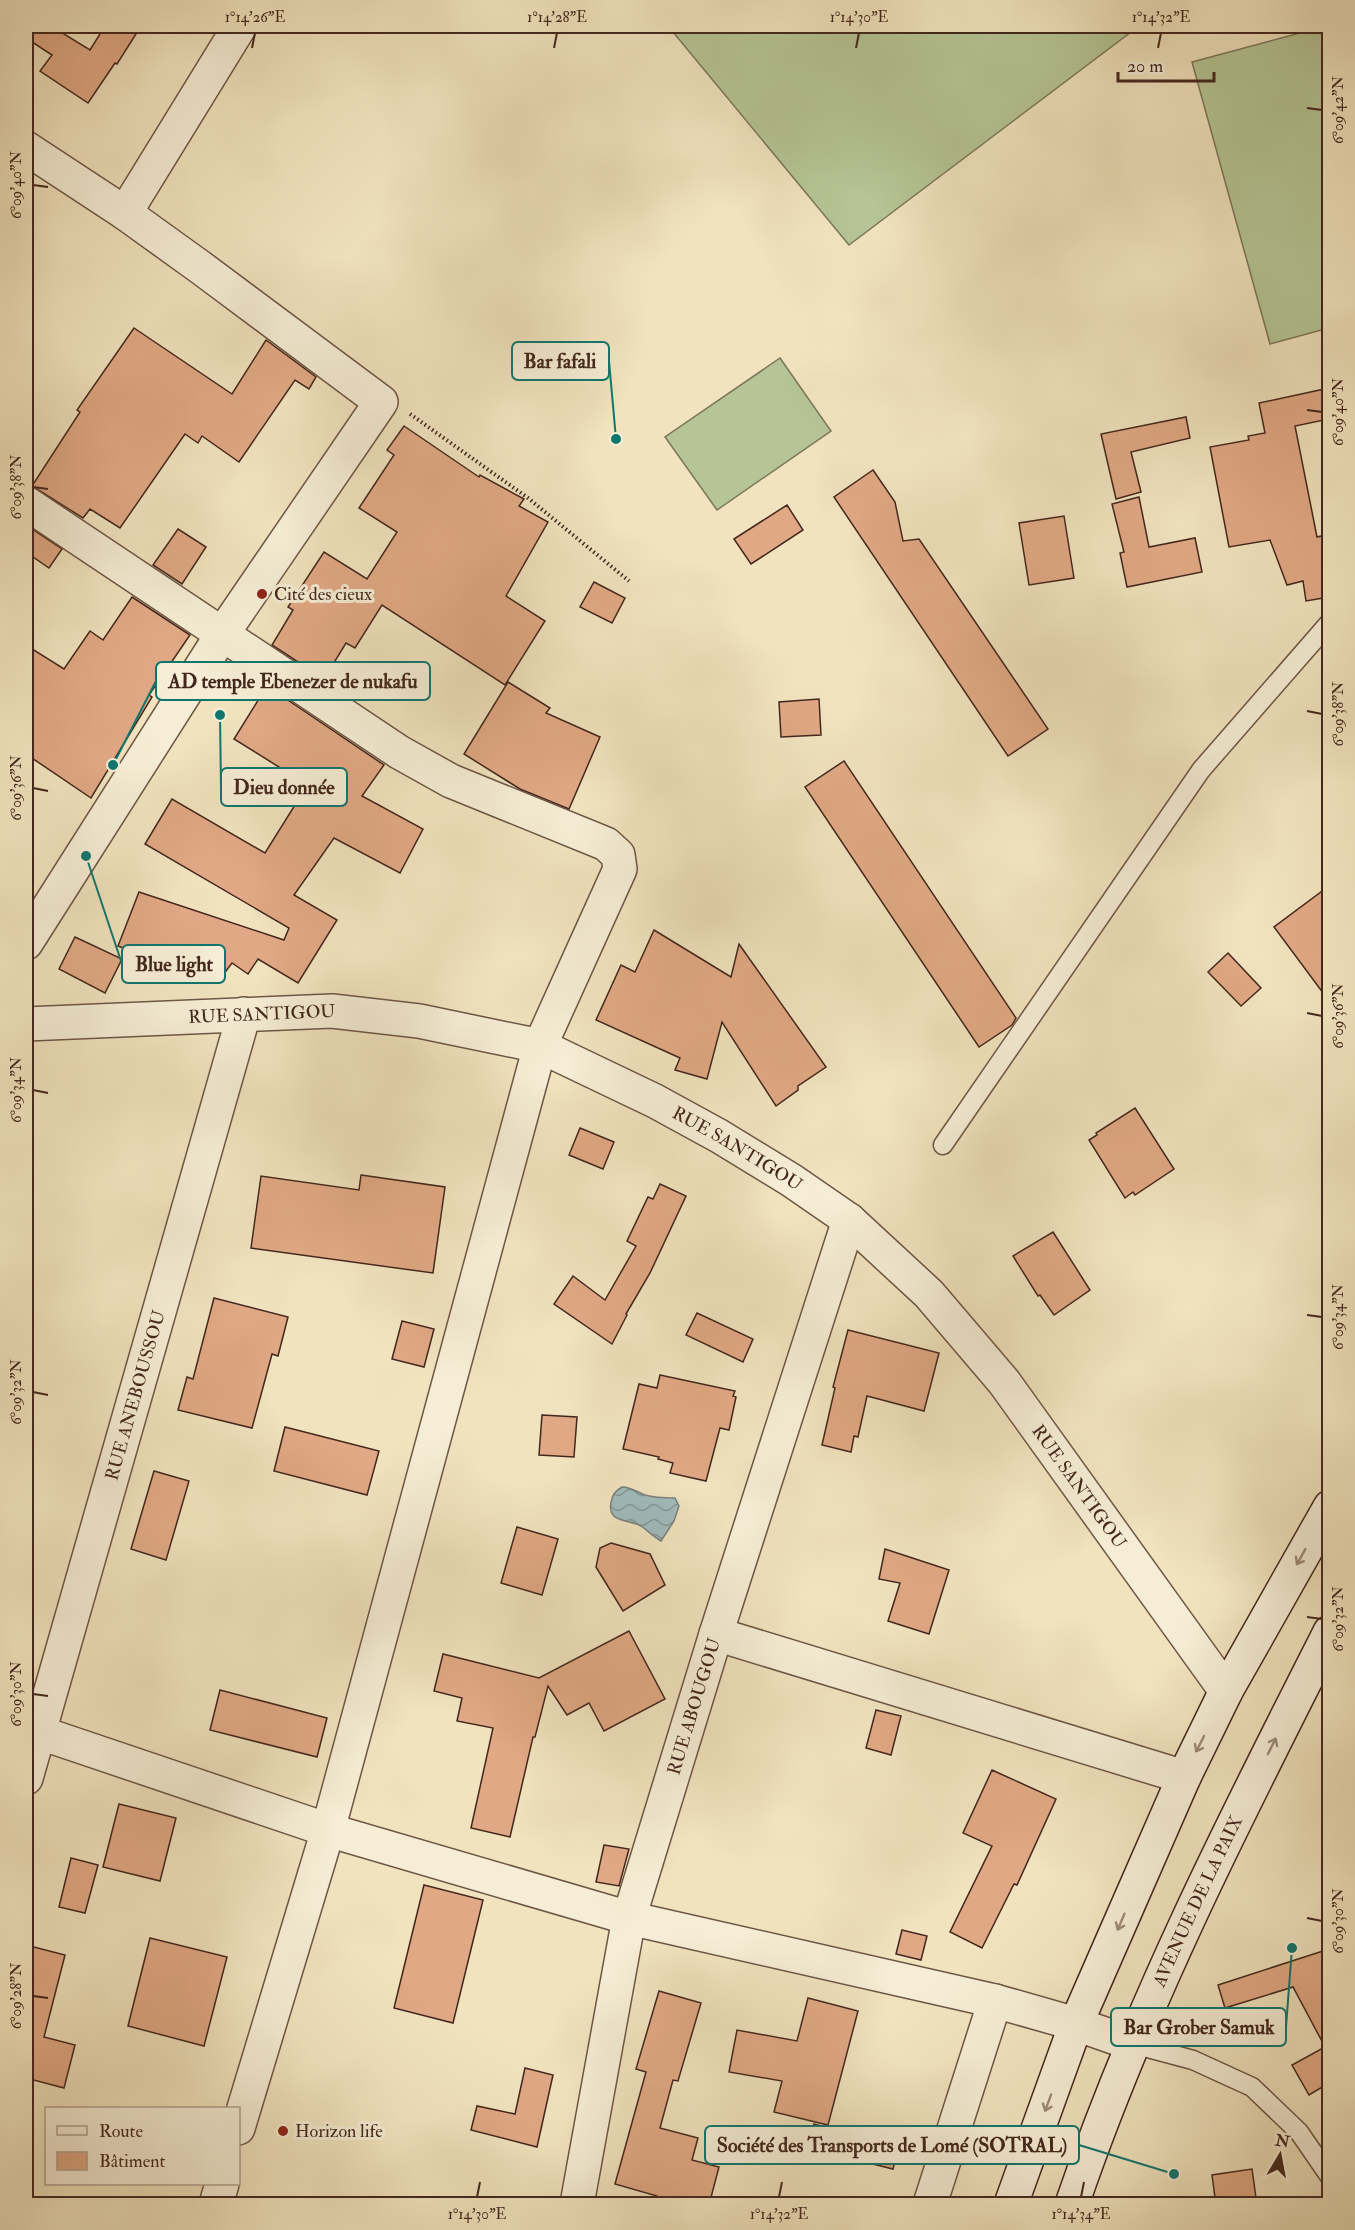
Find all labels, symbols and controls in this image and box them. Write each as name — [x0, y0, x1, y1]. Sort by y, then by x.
text: 1°14'26"E — [225, 8, 285, 27]
text: 1°14'28"E — [527, 8, 587, 27]
text: 1°14'30"E — [830, 8, 889, 27]
text: 1°14'32"E — [1132, 8, 1191, 27]
scale bar — [1118, 45, 1214, 83]
text: 20 m — [1127, 55, 1163, 78]
text: 6°09'42"N — [1329, 76, 1348, 144]
text: 6°09'40"N — [7, 151, 26, 219]
callout: Bar fafali — [512, 342, 609, 380]
text: Bar fafali — [524, 349, 597, 374]
text: 6°09'40"N — [1329, 378, 1348, 446]
text: 6°09'38"N — [7, 454, 26, 519]
place label: Cité des cieux — [274, 583, 372, 606]
marker: Cité des cieux — [255, 587, 269, 601]
callout: AD temple Ebenezer de nukafu — [156, 662, 430, 700]
text: AD temple Ebenezer de nukafu — [167, 669, 418, 695]
text: 6°09'38"N — [1329, 681, 1348, 746]
text: 6°09'36"N — [7, 755, 26, 821]
callout: Dieu donnée — [221, 768, 347, 806]
text: Dieu donnée — [233, 775, 335, 800]
callout: Blue light — [122, 945, 225, 983]
text: Blue light — [135, 952, 214, 978]
text: 6°09'36"N — [1329, 983, 1348, 1049]
street label: RUE SANTIGOU — [188, 1000, 336, 1029]
text: 6°09'34"N — [7, 1057, 26, 1123]
street label: RUE SANTIGOU — [668, 1102, 807, 1196]
text: 6°09'34"N — [1329, 1284, 1348, 1350]
street label: RUE ANEBOUSSOU — [100, 1308, 171, 1483]
text: 6°09'32"N — [7, 1359, 26, 1425]
street label: RUE SANTIGOU — [1026, 1420, 1131, 1553]
one-way arrow — [1294, 1549, 1306, 1566]
text: 6°09'32"N — [1329, 1586, 1348, 1652]
street label: RUE ABOUGOU — [663, 1635, 726, 1778]
text: 6°09'30"N — [7, 1661, 26, 1727]
one-way arrow — [1194, 1734, 1206, 1752]
one-way arrow — [1266, 1738, 1278, 1756]
street label: AVENUE DE LA PAIX — [1148, 1812, 1248, 1991]
text: 6°09'30"N — [1329, 1888, 1348, 1954]
one-way arrow — [1115, 1912, 1126, 1930]
text: 6°09'28"N — [7, 1962, 26, 2029]
callout: Bar Grober Samuk — [1111, 2008, 1286, 2046]
text: Bar Grober Samuk — [1123, 2015, 1275, 2040]
one-way arrow — [1042, 2093, 1053, 2111]
legend — [45, 2107, 240, 2185]
text: Route — [99, 2120, 143, 2143]
place label: Horizon life — [295, 2120, 383, 2143]
marker: Horizon life — [276, 2124, 290, 2138]
north arrow — [1250, 2125, 1310, 2185]
callout: Société des Transports de Lomé (SOTRAL) — [705, 2126, 1079, 2164]
text: N — [1273, 2130, 1292, 2152]
text: Société des Transports de Lomé (SOTRAL) — [717, 2133, 1067, 2159]
text: Bâtiment — [99, 2150, 165, 2173]
text: 1°14'30"E — [448, 2205, 507, 2224]
text: 1°14'32"E — [750, 2205, 809, 2224]
text: 1°14'34"E — [1051, 2205, 1111, 2224]

